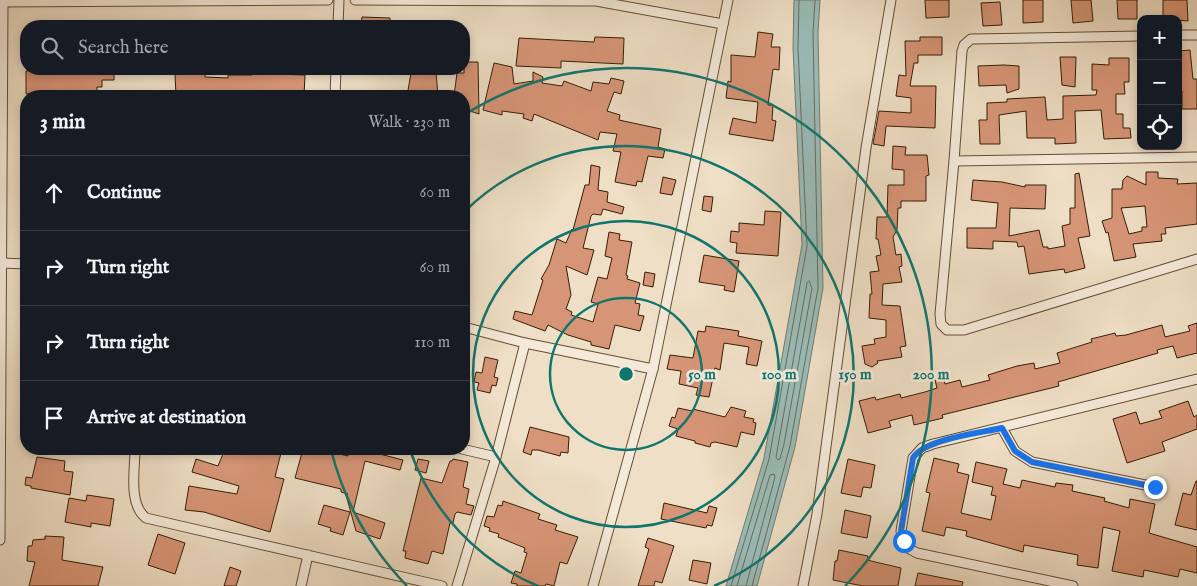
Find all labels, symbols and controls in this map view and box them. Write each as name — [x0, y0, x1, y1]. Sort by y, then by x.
map controls — [1137, 15, 1182, 150]
button: + — [1137, 15, 1182, 60]
search box — [20, 20, 470, 75]
icon: search — [38, 34, 66, 62]
text: Search here — [78, 36, 169, 60]
button: − — [1137, 60, 1182, 105]
button: locate — [1137, 105, 1182, 150]
text: 3 min — [40, 109, 85, 136]
text: Walk · 230 m — [368, 113, 450, 133]
icon: ahead — [40, 179, 68, 207]
text: Continue — [87, 181, 161, 205]
text: 60 m — [420, 183, 450, 203]
icon: right — [40, 254, 68, 282]
text: Turn right — [87, 256, 169, 280]
text: 60 m — [420, 258, 450, 278]
icon: right — [40, 329, 68, 357]
text: Turn right — [87, 331, 169, 355]
text: 110 m — [414, 333, 450, 353]
centre of rings — [617, 365, 635, 383]
text: 50 m — [688, 365, 716, 384]
text: 100 m — [761, 365, 797, 384]
text: 150 m — [838, 365, 872, 384]
text: 200 m — [913, 365, 950, 384]
icon: arrive — [40, 404, 68, 432]
text: Arrive at destination — [87, 406, 246, 430]
route end — [1144, 476, 1167, 499]
route start — [893, 530, 916, 553]

